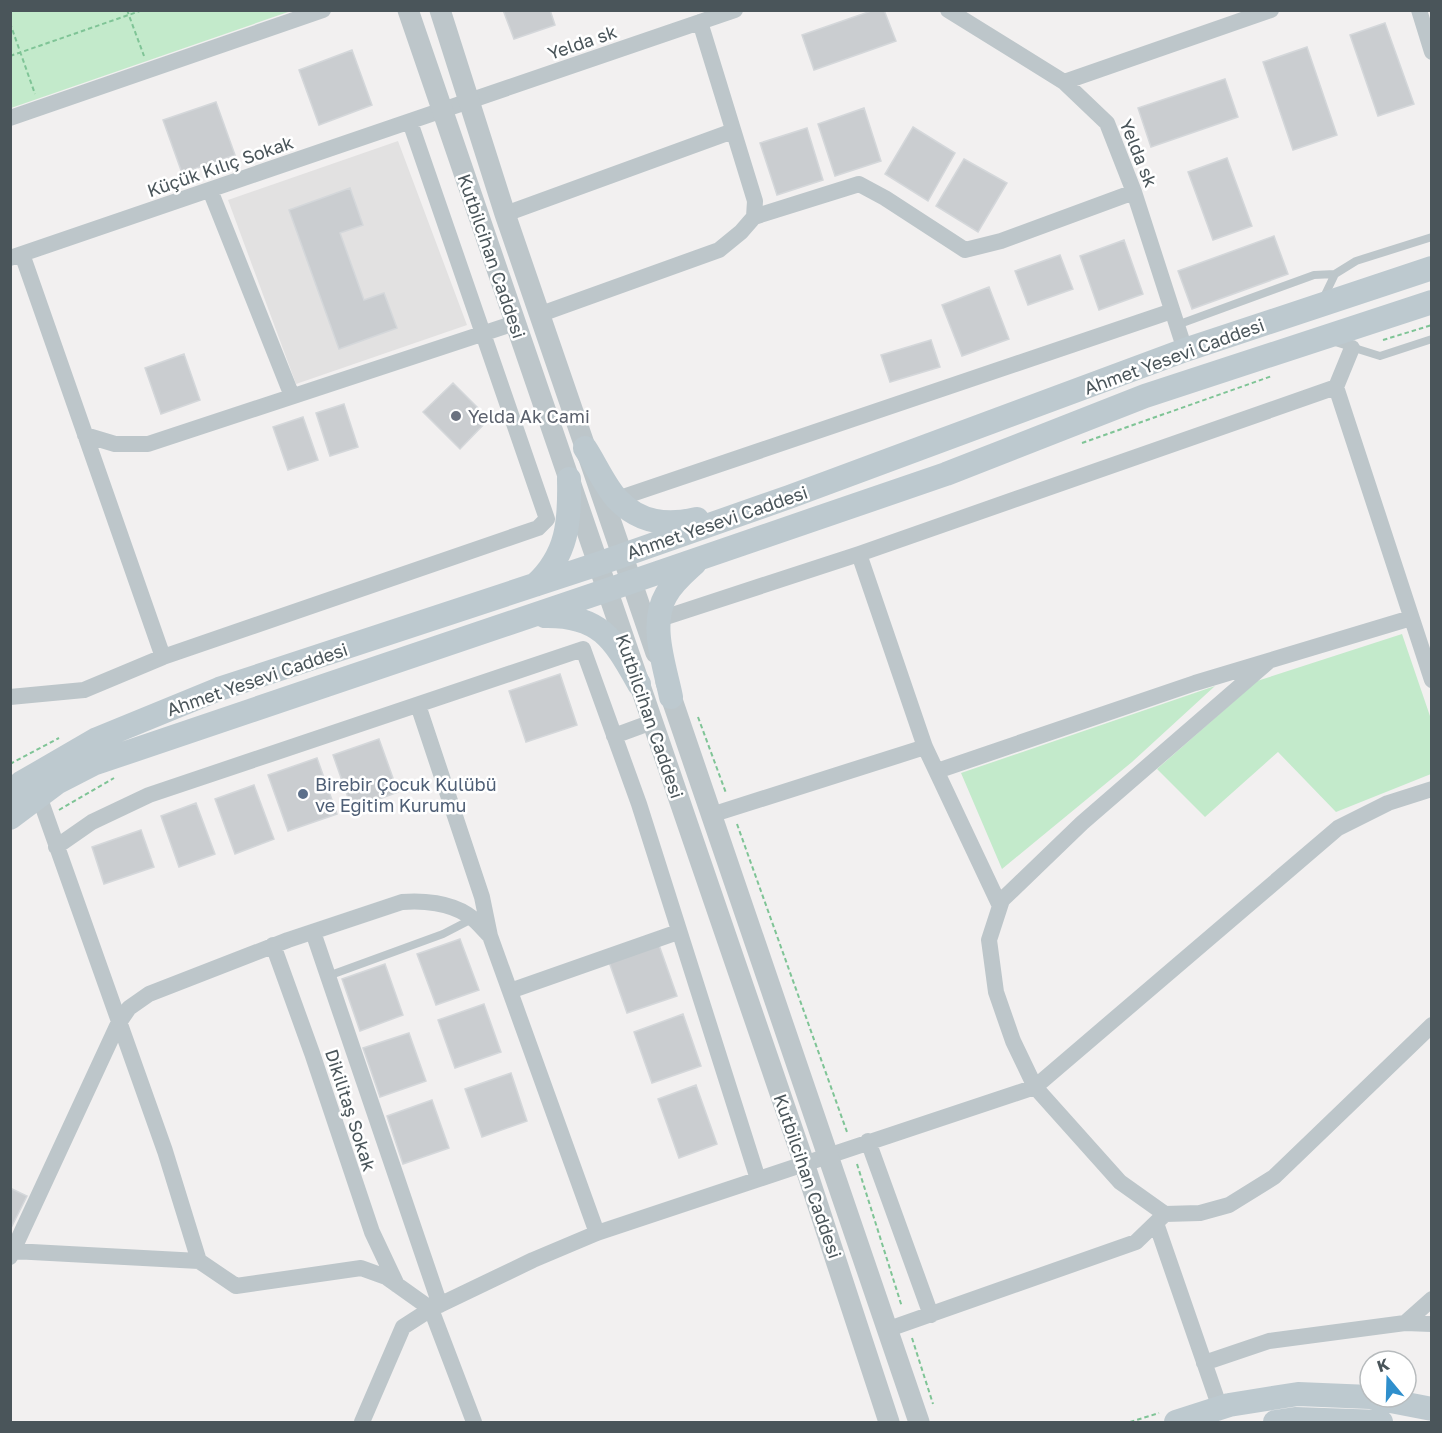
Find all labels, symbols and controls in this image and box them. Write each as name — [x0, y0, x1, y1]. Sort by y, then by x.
street label: Yelda sk — [545, 20, 619, 64]
street label: Yelda sk — [1115, 116, 1163, 190]
street label: Küçük Kılıç Sokak — [144, 131, 296, 201]
street label: Kutbilcihan Caddesi — [454, 171, 530, 341]
street label: Ahmet Yesevi Caddesi — [1081, 313, 1267, 399]
place label: Yelda Ak Cami — [468, 405, 590, 427]
marker: Yelda Ak Cami — [449, 409, 463, 423]
street label: Ahmet Yesevi Caddesi — [624, 481, 810, 563]
street label: Kutbilcihan Caddesi — [612, 631, 688, 801]
street label: Ahmet Yesevi Caddesi — [164, 638, 350, 720]
place label: Birebir Çocuk Kulübü ve Eğitim Kurumu — [315, 773, 497, 816]
marker: Birebir Çocuk Kulübü ve Eğitim Kurumu — [296, 787, 310, 801]
street label: Dikilitaş Sokak — [321, 1046, 381, 1174]
street label: Kutbilcihan Caddesi — [770, 1091, 846, 1261]
north arrow — [1358, 1349, 1418, 1409]
text: K — [1374, 1353, 1392, 1376]

